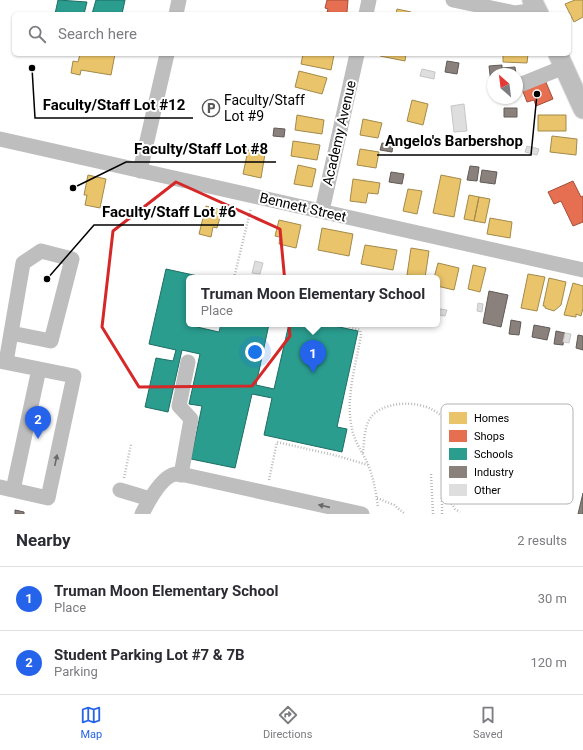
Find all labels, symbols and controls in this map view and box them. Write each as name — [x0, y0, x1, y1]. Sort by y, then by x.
search box — [12, 12, 571, 56]
icon: search — [26, 23, 48, 45]
text: Search here — [58, 25, 137, 43]
north arrow — [487, 68, 523, 104]
street label: Academy Avenue — [319, 79, 359, 187]
callout: Faculty/Staff Lot #12 — [35, 91, 193, 118]
place label: Faculty/Staff Lot #9 — [224, 92, 305, 124]
text: Faculty/Staff Lot #12 — [43, 96, 186, 114]
parking icon: Faculty/Staff Lot #9 — [201, 98, 221, 118]
callout: Angelo's Barbershop — [377, 128, 531, 155]
text: Angelo's Barbershop — [385, 132, 523, 150]
callout: Faculty/Staff Lot #8 — [126, 135, 276, 162]
text: Faculty/Staff Lot #8 — [134, 140, 268, 158]
street label: Bennett Street — [258, 189, 348, 225]
callout: Faculty/Staff Lot #6 — [94, 198, 244, 225]
text: Faculty/Staff Lot #6 — [102, 203, 236, 221]
popup — [186, 275, 440, 327]
text: Truman Moon Elementary School — [201, 285, 425, 303]
text: Place — [201, 303, 233, 318]
pin: 1 — [300, 340, 326, 373]
your location — [245, 342, 265, 362]
legend — [441, 404, 573, 504]
pin: 2 — [25, 406, 51, 439]
text: Homes — [474, 412, 510, 425]
text: Shops — [474, 430, 505, 443]
text: Schools — [474, 448, 514, 461]
one-way arrow — [54, 454, 60, 466]
text: Industry — [474, 466, 514, 479]
text: Other — [474, 484, 501, 497]
one-way arrow — [318, 502, 330, 508]
text: Nearby — [16, 530, 71, 550]
text: 2 results — [517, 533, 567, 548]
text: Truman Moon Elementary School — [54, 582, 278, 600]
text: 1 — [25, 591, 33, 606]
text: 30 m — [538, 591, 567, 606]
text: Place — [54, 600, 86, 615]
text: Student Parking Lot #7 & 7B — [54, 646, 245, 664]
text: 2 — [25, 655, 33, 670]
text: 120 m — [530, 655, 567, 670]
text: Parking — [54, 664, 98, 679]
tab: Map — [80, 704, 102, 741]
tab: Directions — [263, 704, 312, 741]
tab: Saved — [473, 704, 503, 741]

